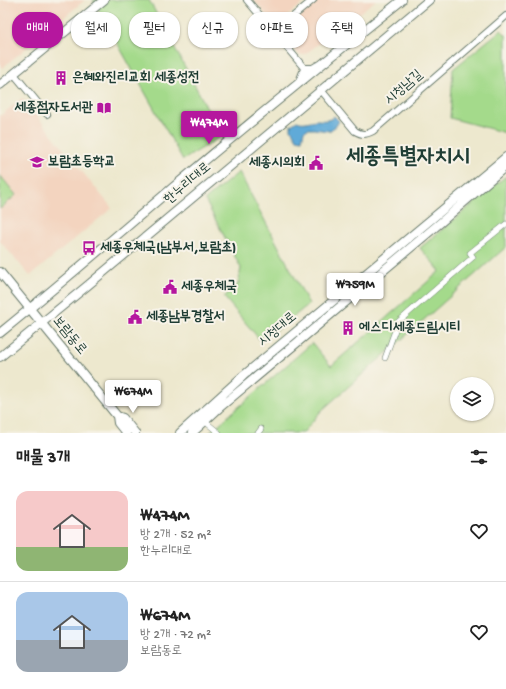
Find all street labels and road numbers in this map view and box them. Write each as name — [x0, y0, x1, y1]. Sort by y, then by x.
street label: 시청남길 — [381, 66, 427, 109]
street label: 한누리대로 — [161, 159, 215, 209]
street label: 시청대로 — [255, 309, 301, 351]
street label: 보람동로 — [48, 313, 90, 359]

